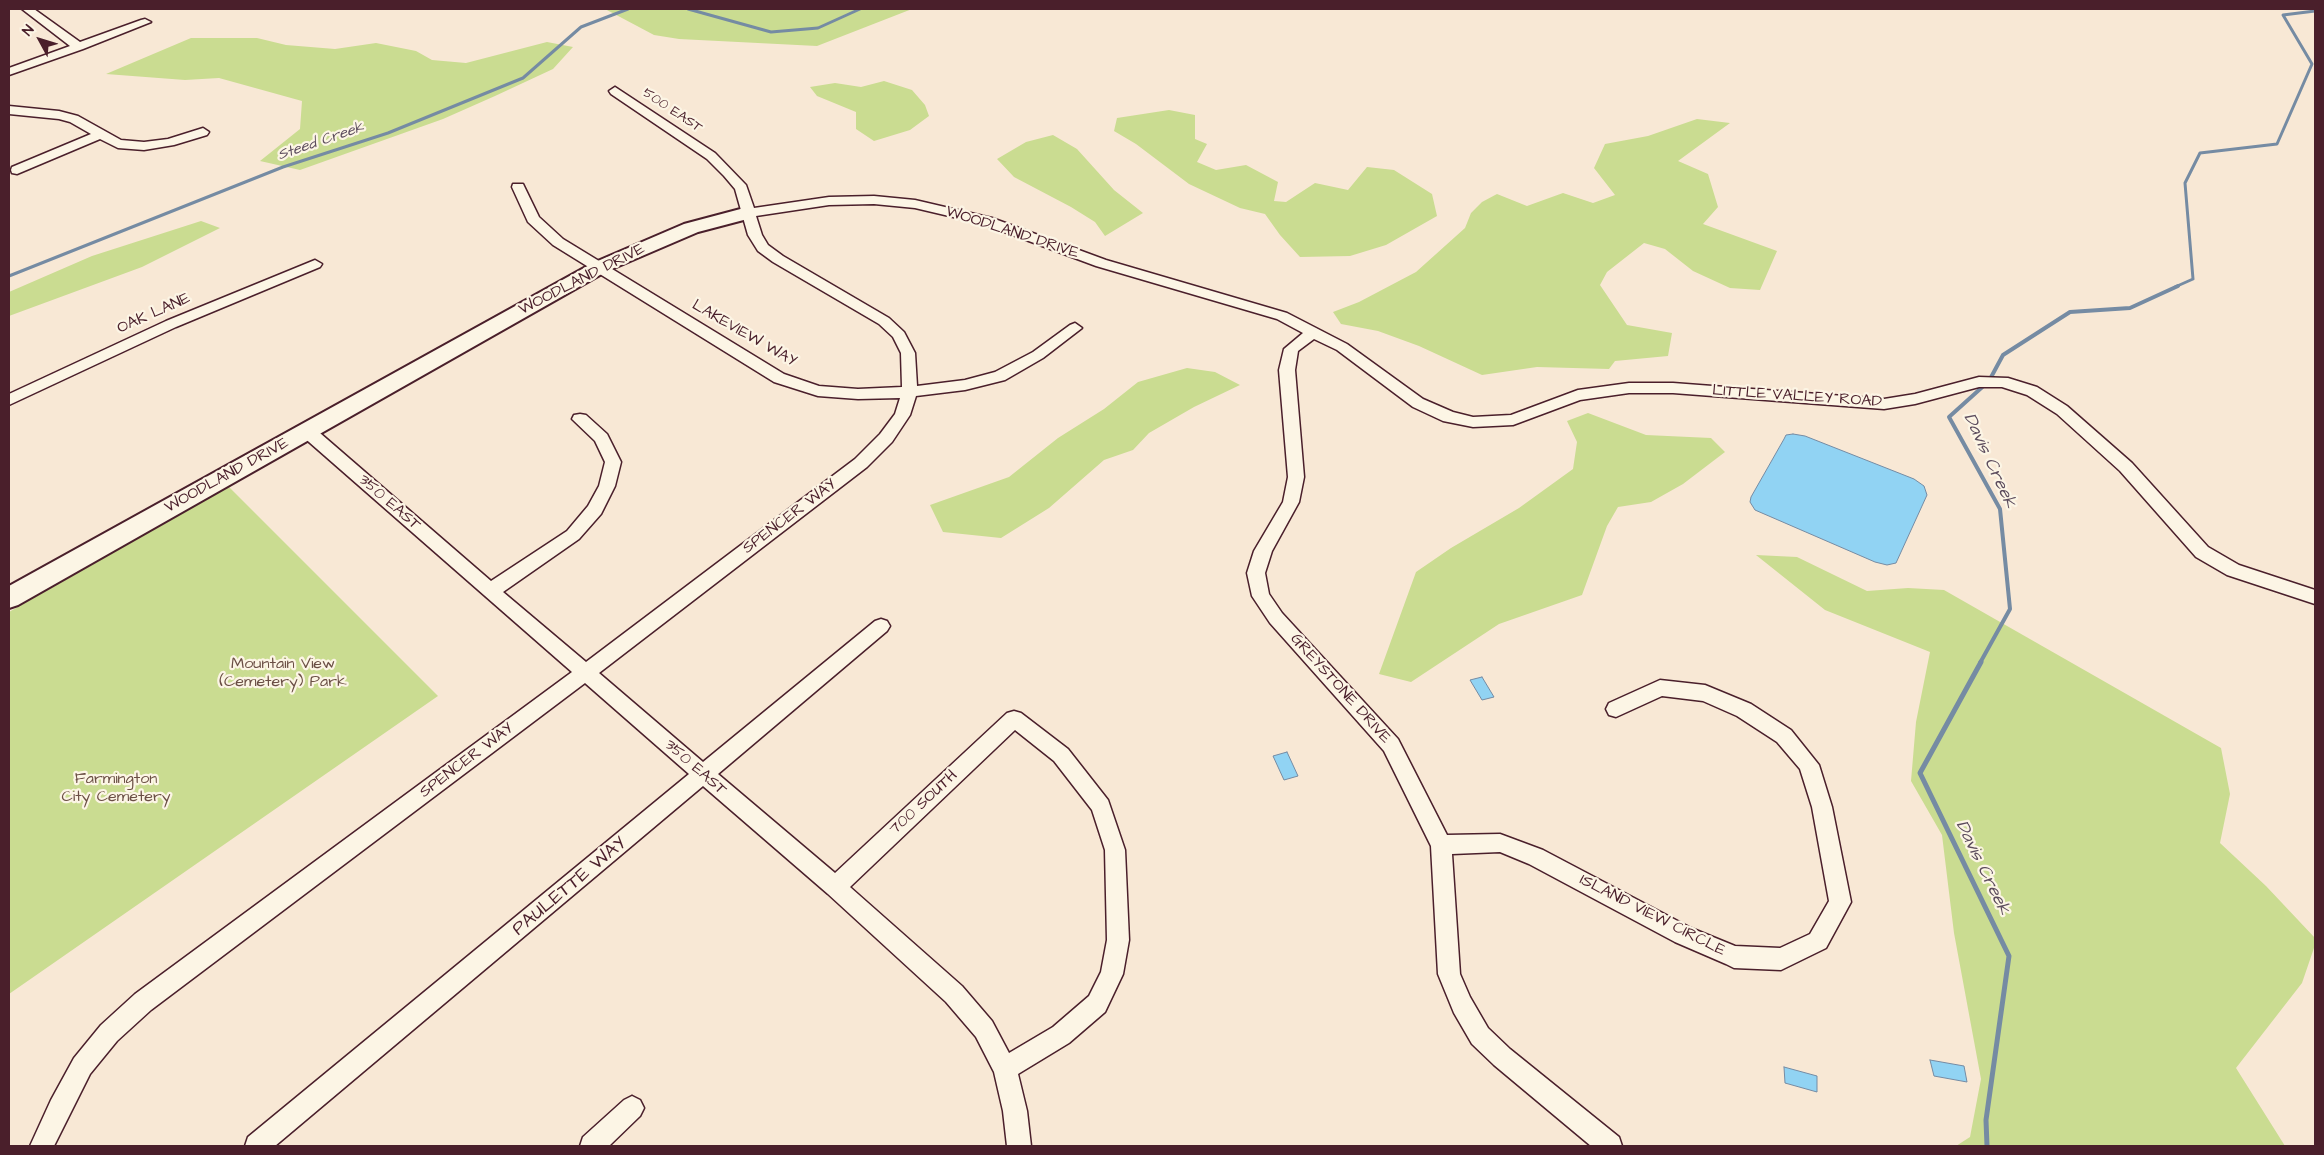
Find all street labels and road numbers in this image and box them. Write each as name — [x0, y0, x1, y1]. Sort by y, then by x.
street label: 500 EAST — [639, 85, 705, 137]
street label: WOODLAND DRIVE — [943, 202, 1081, 264]
street label: WOODLAND DRIVE — [516, 240, 648, 320]
street label: OAK LANE — [115, 289, 193, 339]
street label: LAKEVIEW WAY — [688, 296, 800, 372]
street label: LITTLE VALLEY ROAD — [1712, 381, 1882, 413]
street label: WOODLAND DRIVE — [162, 434, 292, 518]
street label: 350 EAST — [354, 471, 424, 535]
street label: SPENCER WAY — [739, 475, 841, 559]
street label: GREYSTONE DRIVE — [1286, 630, 1394, 748]
street label: SPENCER WAY — [416, 719, 518, 803]
street label: 350 EAST — [660, 736, 730, 800]
street label: 700 SOUTH — [886, 767, 962, 839]
street label: PAULETTE WAY — [508, 833, 632, 941]
street label: ISLAND VIEW CIRCLE — [1576, 871, 1728, 961]

